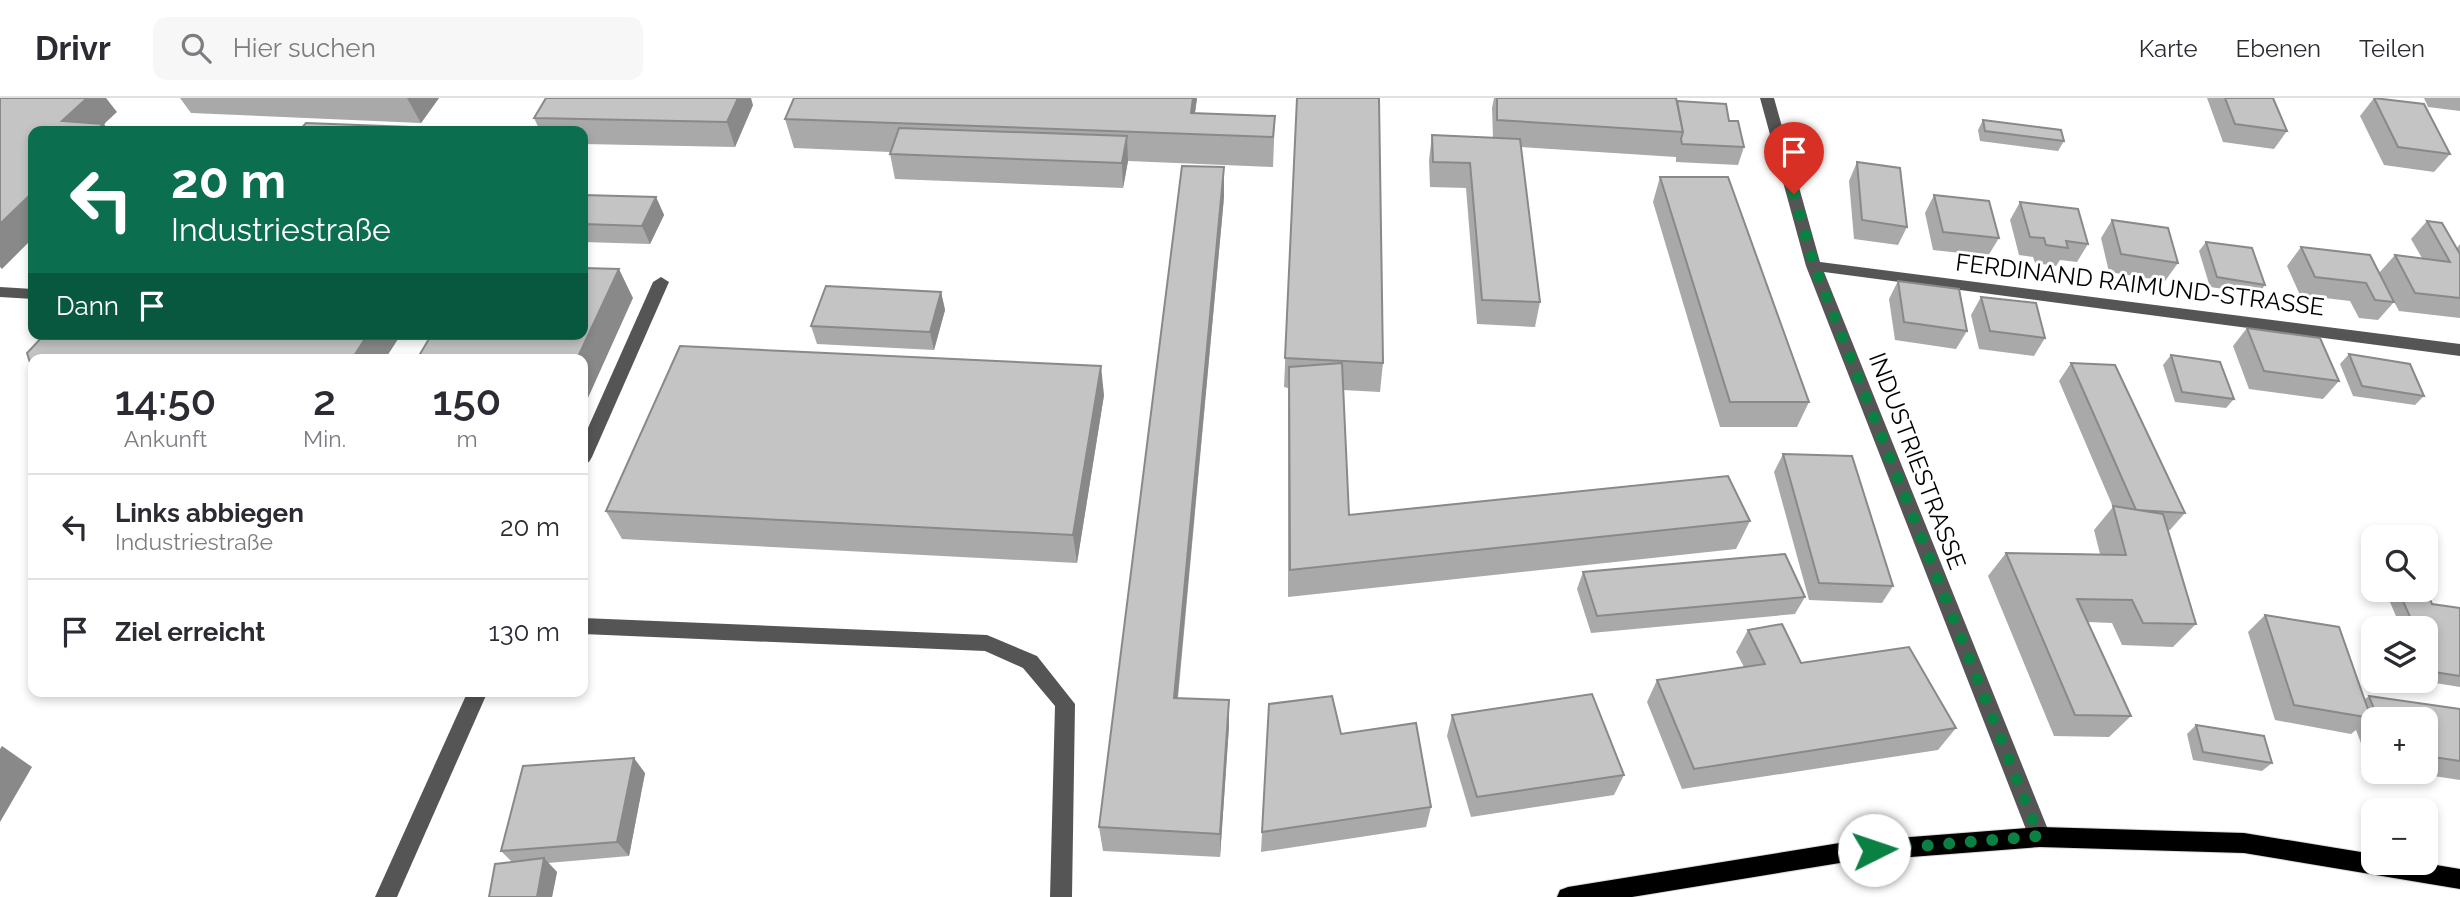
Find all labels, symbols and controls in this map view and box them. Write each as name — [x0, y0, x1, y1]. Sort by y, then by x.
search box — [153, 17, 643, 80]
text: Drivr — [35, 29, 111, 68]
icon: search — [177, 29, 215, 67]
text: Hier suchen — [233, 33, 376, 63]
text: Karte — [2139, 34, 2198, 63]
text: Ebenen — [2236, 34, 2321, 63]
text: Teilen — [2359, 34, 2425, 63]
pin — [1764, 122, 1824, 194]
icon: arrive — [1775, 133, 1813, 171]
text: 20 m — [171, 152, 286, 209]
icon: left — [56, 154, 147, 245]
text: Industriestraße — [171, 211, 391, 248]
street label: FERDINAND RAIMUND-STRASSE — [1954, 247, 2326, 322]
icon: arrive — [133, 287, 171, 325]
text: Dann — [56, 291, 119, 321]
street label: INDUSTRIESTRASSE — [1863, 348, 1972, 573]
text: 14:50 — [115, 376, 216, 425]
text: 2 — [313, 376, 336, 425]
text: 150 — [433, 376, 501, 425]
text: Ankunft — [124, 425, 207, 452]
text: Min. — [303, 425, 346, 452]
text: m — [456, 425, 478, 452]
text: Links abbiegen — [115, 498, 304, 528]
icon: left — [56, 508, 94, 546]
text: 20 m — [500, 512, 560, 542]
map controls — [2361, 525, 2438, 875]
button: search — [2361, 525, 2438, 602]
text: Industriestraße — [115, 528, 273, 555]
icon: arrive — [56, 613, 94, 651]
button: layers — [2361, 616, 2438, 693]
text: Ziel erreicht — [115, 617, 265, 647]
text: 130 m — [489, 617, 560, 647]
button: + — [2361, 707, 2438, 784]
button: − — [2361, 798, 2438, 875]
position arrow — [1837, 813, 1911, 887]

